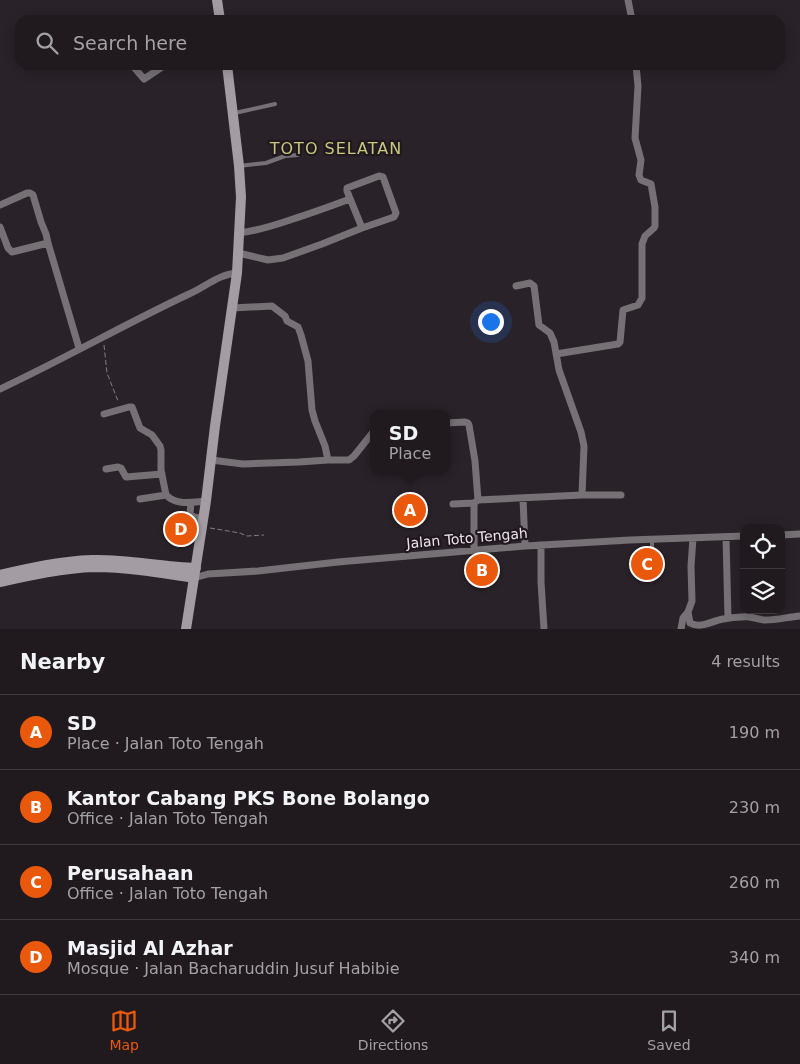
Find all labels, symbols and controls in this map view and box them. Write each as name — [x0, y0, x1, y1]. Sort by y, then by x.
search box — [15, 15, 785, 70]
icon: search — [33, 29, 61, 57]
text: Search here — [73, 32, 187, 54]
district label: TOTO SELATAN — [269, 139, 402, 158]
your location — [478, 309, 504, 335]
popup — [370, 410, 450, 475]
text: SD — [389, 422, 418, 444]
text: Place — [389, 444, 431, 463]
pin: A — [394, 491, 426, 529]
pin: D — [165, 510, 197, 548]
map controls — [740, 524, 785, 614]
button: locate — [740, 524, 785, 569]
street label: Jalan Toto Tengah — [405, 525, 528, 551]
pin: C — [631, 545, 663, 583]
pin: B — [466, 551, 498, 589]
button: layers — [740, 569, 785, 614]
text: Nearby — [20, 650, 105, 674]
text: 4 results — [711, 652, 780, 671]
text: SD — [67, 712, 96, 734]
text: A — [30, 723, 42, 742]
text: 190 m — [729, 723, 780, 742]
text: Place · Jalan Toto Tengah — [67, 734, 264, 753]
text: Kantor Cabang PKS Bone Bolango — [67, 787, 430, 809]
text: B — [30, 798, 42, 817]
text: 230 m — [729, 798, 780, 817]
text: Office · Jalan Toto Tengah — [67, 809, 268, 828]
text: Perusahaan — [67, 862, 194, 884]
text: C — [30, 873, 42, 892]
text: 260 m — [729, 873, 780, 892]
text: Office · Jalan Toto Tengah — [67, 884, 268, 903]
text: Masjid Al Azhar — [67, 937, 233, 959]
text: D — [29, 948, 43, 967]
text: 340 m — [729, 948, 780, 967]
text: Mosque · Jalan Bacharuddin Jusuf Habibie — [67, 959, 400, 978]
tab: Map — [109, 1007, 139, 1053]
tab: Directions — [358, 1007, 428, 1053]
tab: Saved — [647, 1007, 691, 1053]

